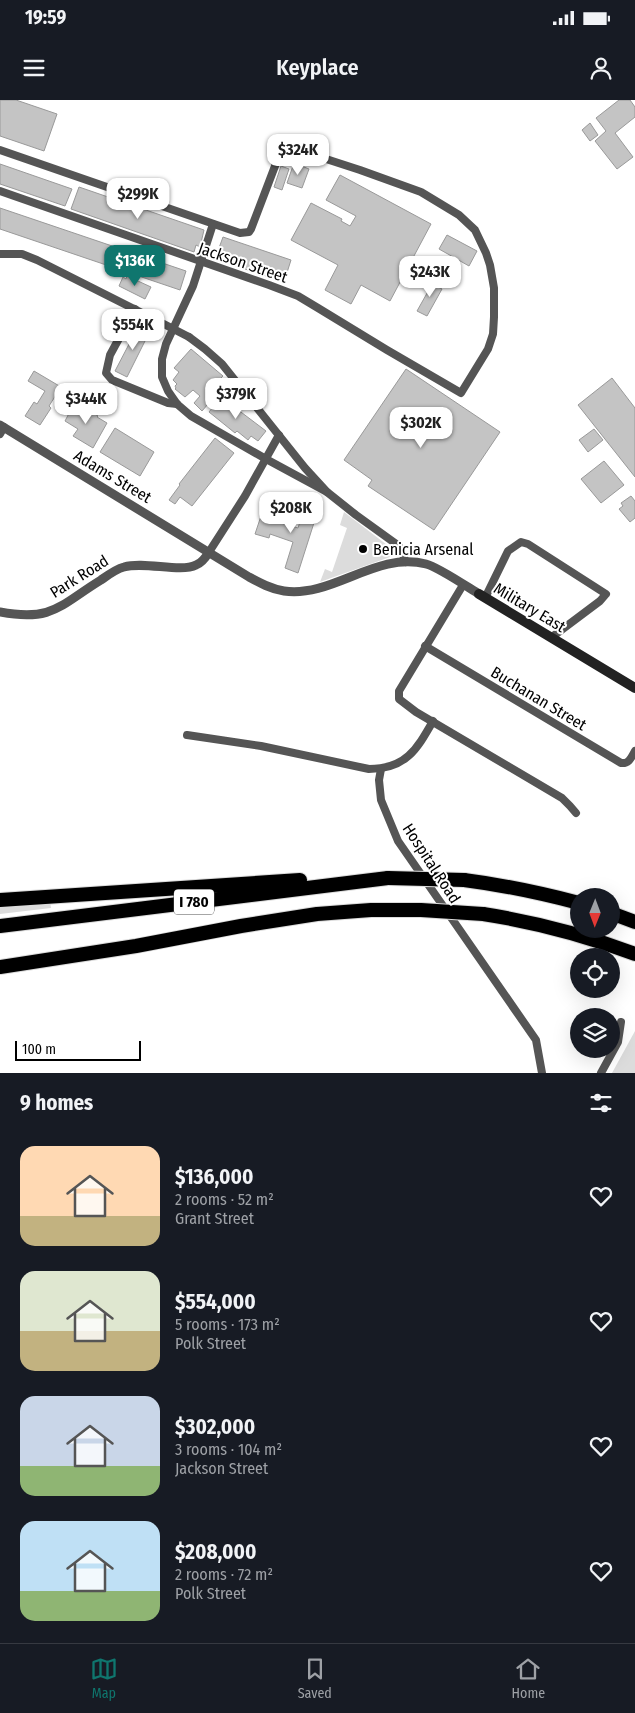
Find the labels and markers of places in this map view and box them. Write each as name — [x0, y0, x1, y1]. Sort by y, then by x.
pin: $324K — [263, 134, 333, 176]
pin: $299K — [103, 178, 173, 220]
pin: $136K — [100, 244, 170, 287]
pin: $243K — [395, 256, 465, 298]
pin: $554K — [98, 308, 168, 351]
pin: $379K — [201, 378, 271, 420]
pin: $344K — [51, 382, 121, 425]
pin: $302K — [386, 406, 456, 449]
pin: $208K — [256, 492, 326, 534]
place label: Benicia Arsenal — [373, 540, 473, 559]
marker: Benicia Arsenal — [357, 543, 369, 555]

